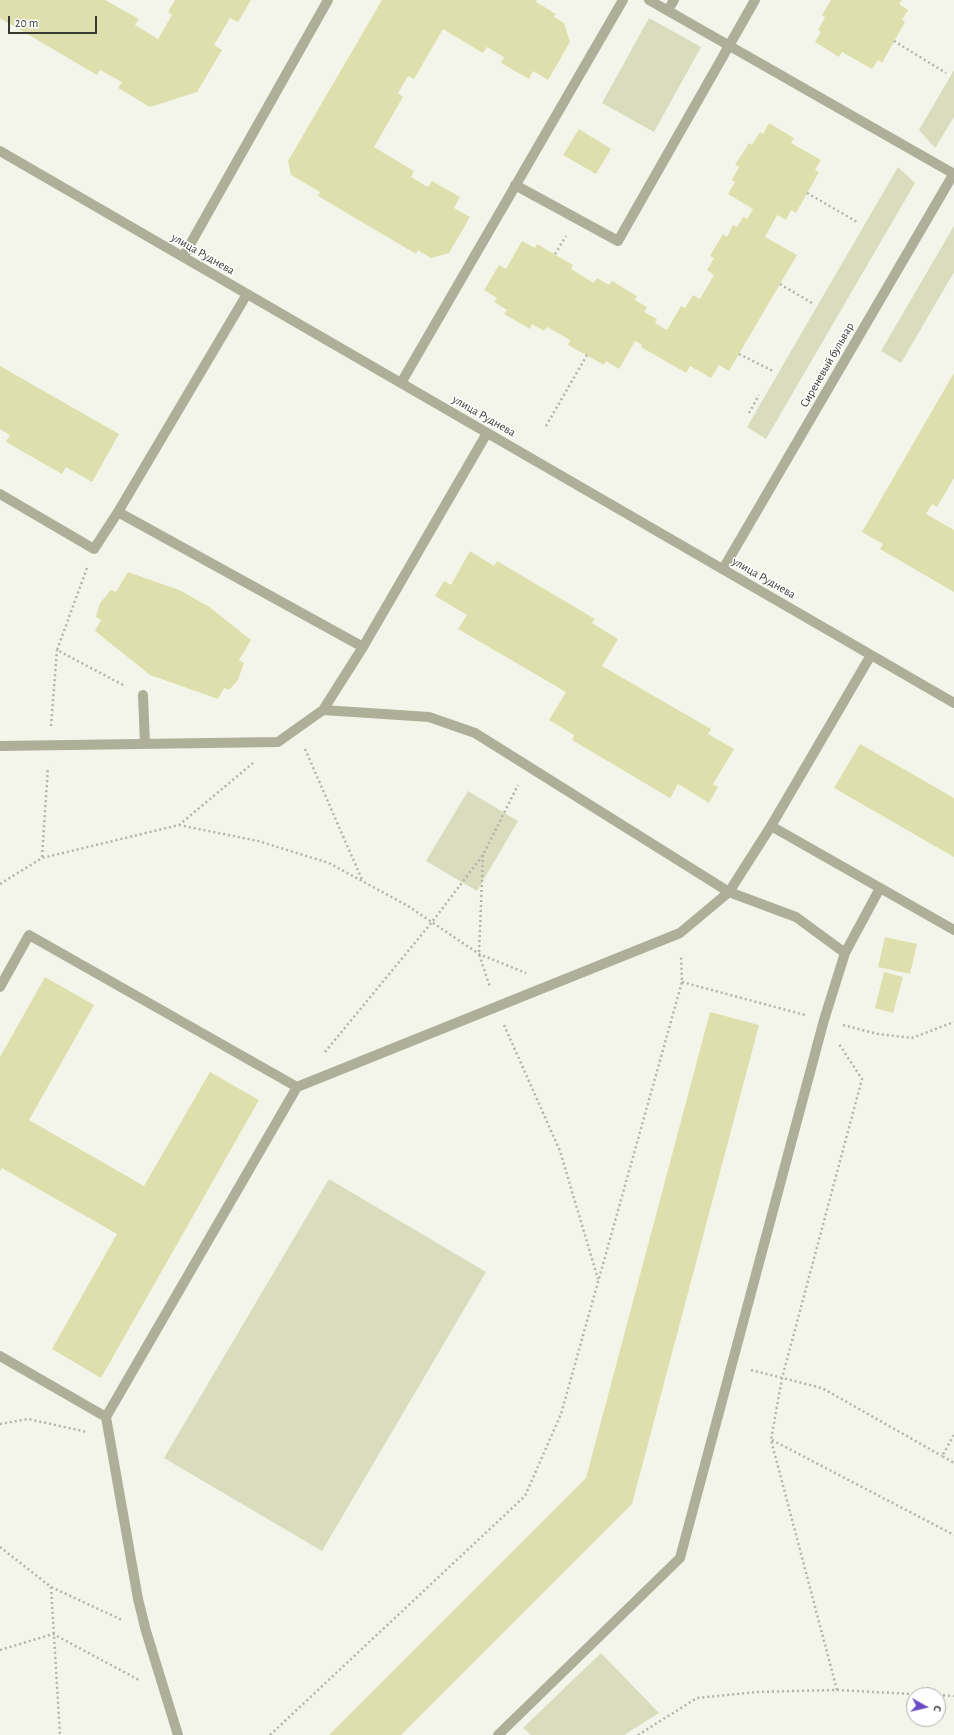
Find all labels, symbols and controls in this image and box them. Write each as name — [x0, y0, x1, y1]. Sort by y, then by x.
scale bar — [10, 8, 99, 34]
text: 20 m — [15, 17, 38, 29]
street label: улица Руднева — [169, 230, 237, 278]
street label: Сиреневый бульвар — [797, 320, 857, 410]
street label: улица Руднева — [450, 392, 518, 440]
street label: улица Руднева — [730, 554, 798, 602]
north arrow — [906, 1687, 946, 1727]
text: С — [932, 1705, 943, 1712]

